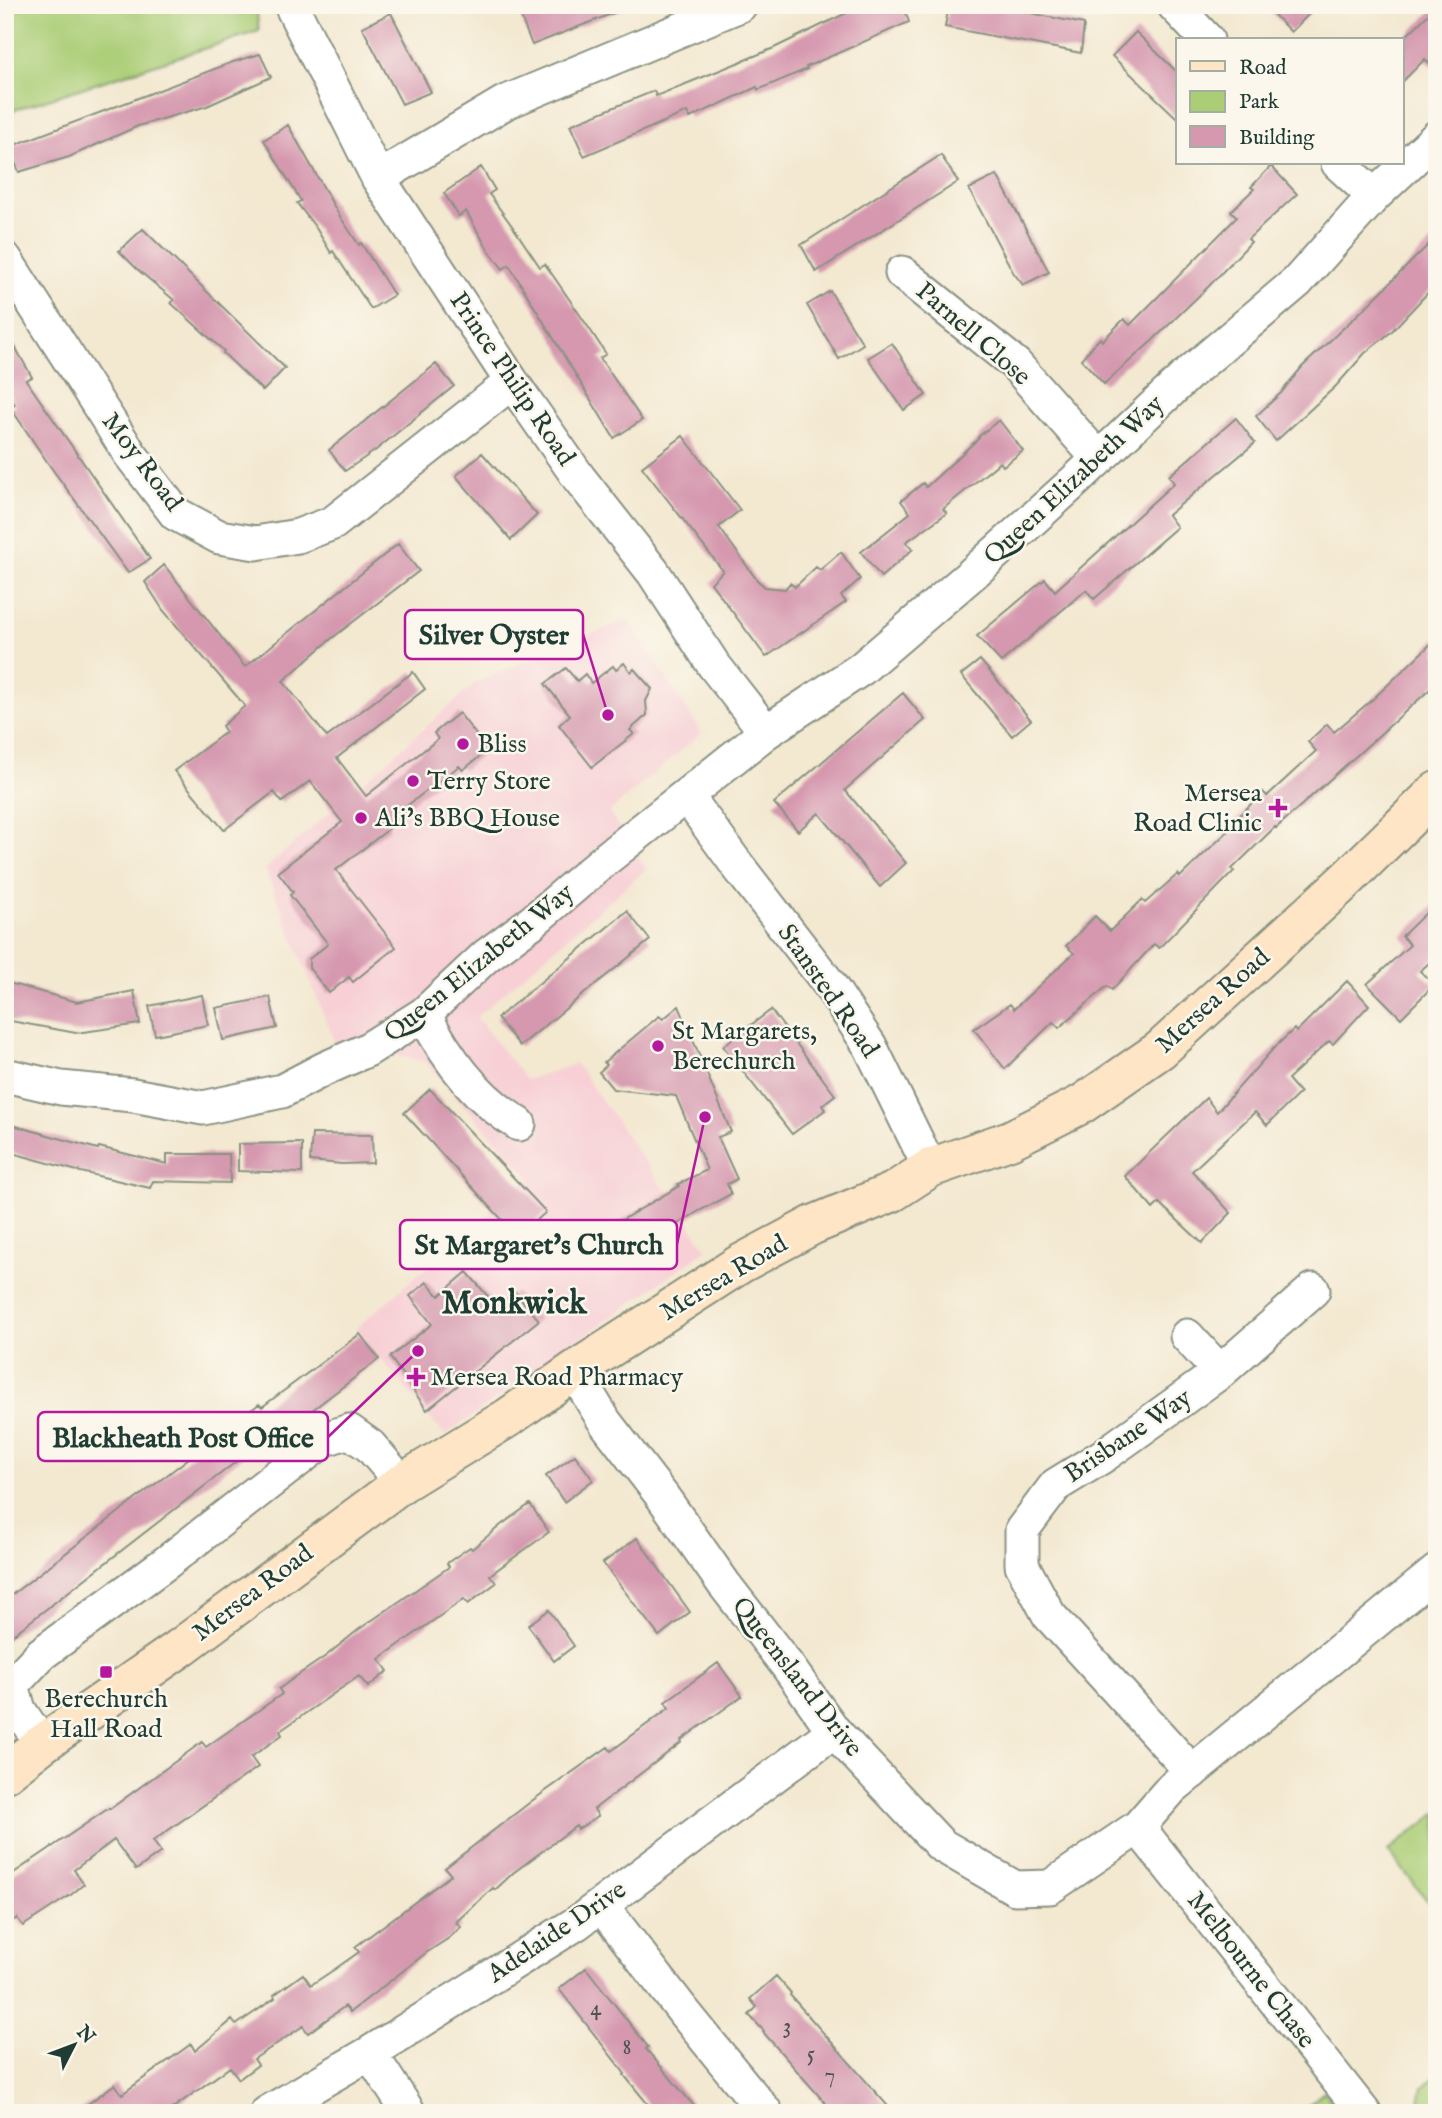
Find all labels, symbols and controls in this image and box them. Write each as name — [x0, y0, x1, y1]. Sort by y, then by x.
legend — [1176, 38, 1404, 164]
text: Road — [1239, 55, 1287, 82]
text: Park — [1239, 89, 1280, 116]
text: Building — [1239, 125, 1315, 152]
street label: Parnell Close — [909, 275, 1037, 393]
street label: Prince Philip Road — [442, 286, 582, 472]
street label: Queen Elizabeth Way — [977, 388, 1171, 572]
street label: Moy Road — [94, 406, 190, 518]
callout: Silver Oyster — [405, 610, 583, 659]
text: Silver Oyster — [419, 619, 570, 654]
place label: Bliss — [477, 728, 527, 761]
marker: Bliss — [455, 736, 471, 752]
place label: Terry Store — [427, 765, 551, 798]
marker: Terry Store — [405, 773, 421, 789]
place label: Mersea Road Clinic — [1133, 777, 1263, 840]
marker: Mersea Road Clinic — [1268, 798, 1288, 818]
place label: Ali's BBQ House — [374, 802, 560, 835]
marker: Ali's BBQ House — [353, 810, 369, 826]
street label: Queen Elizabeth Way — [377, 876, 581, 1050]
street label: Stansted Road — [770, 918, 886, 1064]
street label: Mersea Road — [1149, 941, 1277, 1061]
place label: St Margarets, Berechurch — [672, 1015, 817, 1078]
marker: St Margarets, Berechurch — [650, 1038, 666, 1054]
callout: St Margaret's Church — [400, 1220, 677, 1269]
street label: Mersea Road — [654, 1227, 794, 1329]
text: St Margaret's Church — [415, 1229, 664, 1264]
district label: Monkwick — [441, 1283, 588, 1325]
place label: Mersea Road Pharmacy — [430, 1361, 683, 1394]
marker: Mersea Road Pharmacy — [408, 1369, 424, 1385]
street label: Brisbane Way — [1058, 1381, 1198, 1491]
callout: Blackheath Post Office — [38, 1412, 328, 1461]
text: Blackheath Post Office — [52, 1422, 314, 1457]
street label: Mersea Road — [186, 1537, 320, 1649]
street label: Queensland Drive — [724, 1590, 870, 1764]
marker: Berechurch Hall Road — [98, 1664, 114, 1680]
place label: Berechurch Hall Road — [44, 1683, 168, 1746]
street label: Adelaide Drive — [480, 1873, 633, 1991]
street label: Melbourne Chase — [1179, 1885, 1323, 2055]
house number: 4 — [590, 1994, 602, 2023]
north arrow — [38, 2010, 108, 2080]
house number: 3 — [783, 2012, 791, 2041]
text: N — [70, 2020, 100, 2050]
house number: 8 — [622, 2033, 632, 2062]
house number: 5 — [807, 2040, 815, 2069]
house number: 7 — [825, 2061, 835, 2090]

